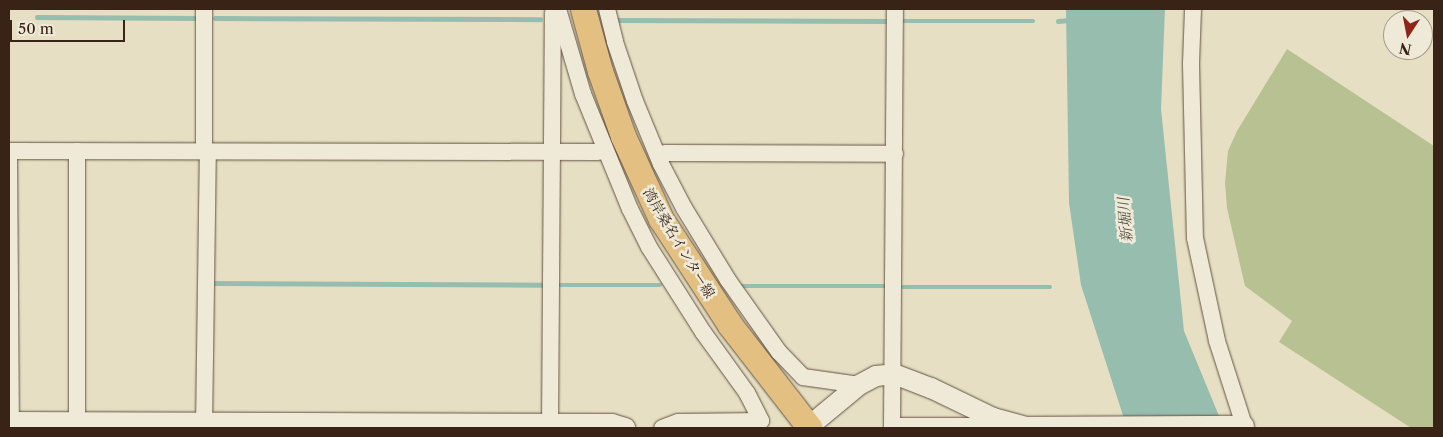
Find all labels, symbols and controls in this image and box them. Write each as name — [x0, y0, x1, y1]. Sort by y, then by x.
scale bar — [12, 10, 128, 42]
north arrow — [1383, 10, 1433, 60]
text: 50 m — [18, 19, 54, 38]
text: N — [1398, 39, 1413, 59]
street label: 湾岸桑名インター線 — [639, 185, 719, 301]
water label: 新堀川 — [1114, 197, 1136, 243]

